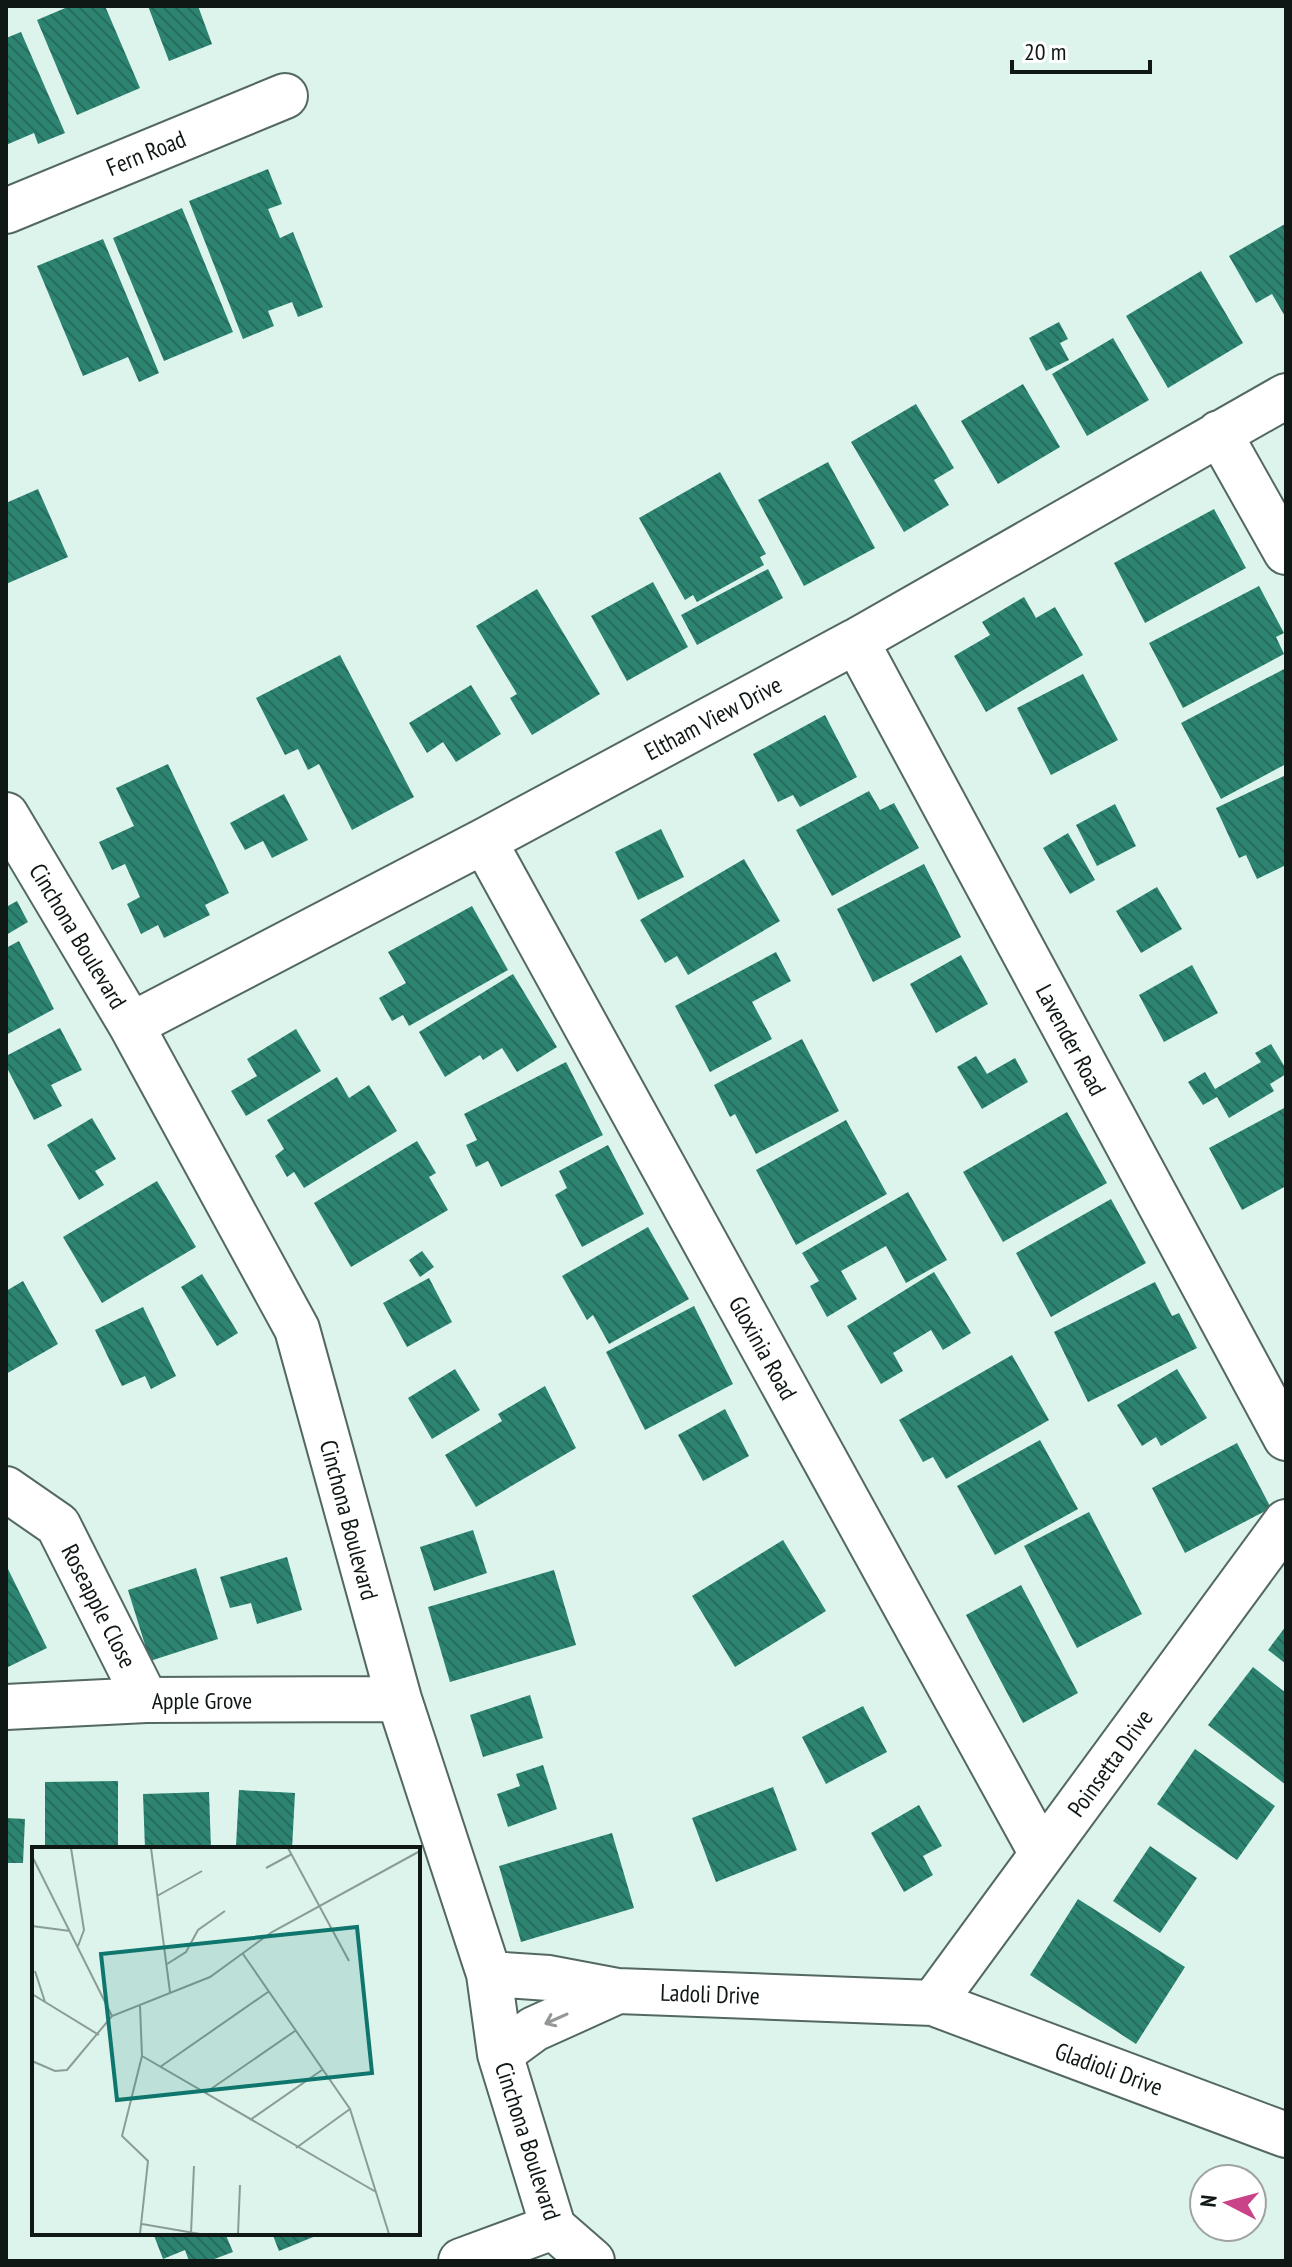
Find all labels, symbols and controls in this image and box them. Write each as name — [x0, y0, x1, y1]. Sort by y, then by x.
scale bar — [1012, 24, 1150, 74]
text: 20 m — [1024, 36, 1066, 67]
street label: Fern Road — [102, 123, 190, 183]
street label: Eltham View Drive — [639, 669, 787, 767]
street label: Cinchona Boulevard — [22, 858, 134, 1014]
street label: Lavender Road — [1029, 979, 1113, 1101]
street label: Gloxinia Road — [722, 1291, 804, 1405]
street label: Cinchona Boulevard — [313, 1437, 385, 1603]
street label: Roseapple Close — [55, 1539, 143, 1673]
street label: Apple Grove — [152, 1685, 252, 1716]
street label: Poinsetta Drive — [1060, 1703, 1160, 1823]
inset map — [32, 1847, 420, 2235]
street label: Ladoli Drive — [660, 1977, 760, 2011]
one-way arrow — [545, 2012, 569, 2027]
street label: Gladioli Drive — [1051, 2035, 1167, 2103]
street label: Cinchona Boulevard — [488, 2058, 568, 2224]
north arrow — [1188, 2163, 1268, 2243]
text: N — [1194, 2194, 1223, 2208]

